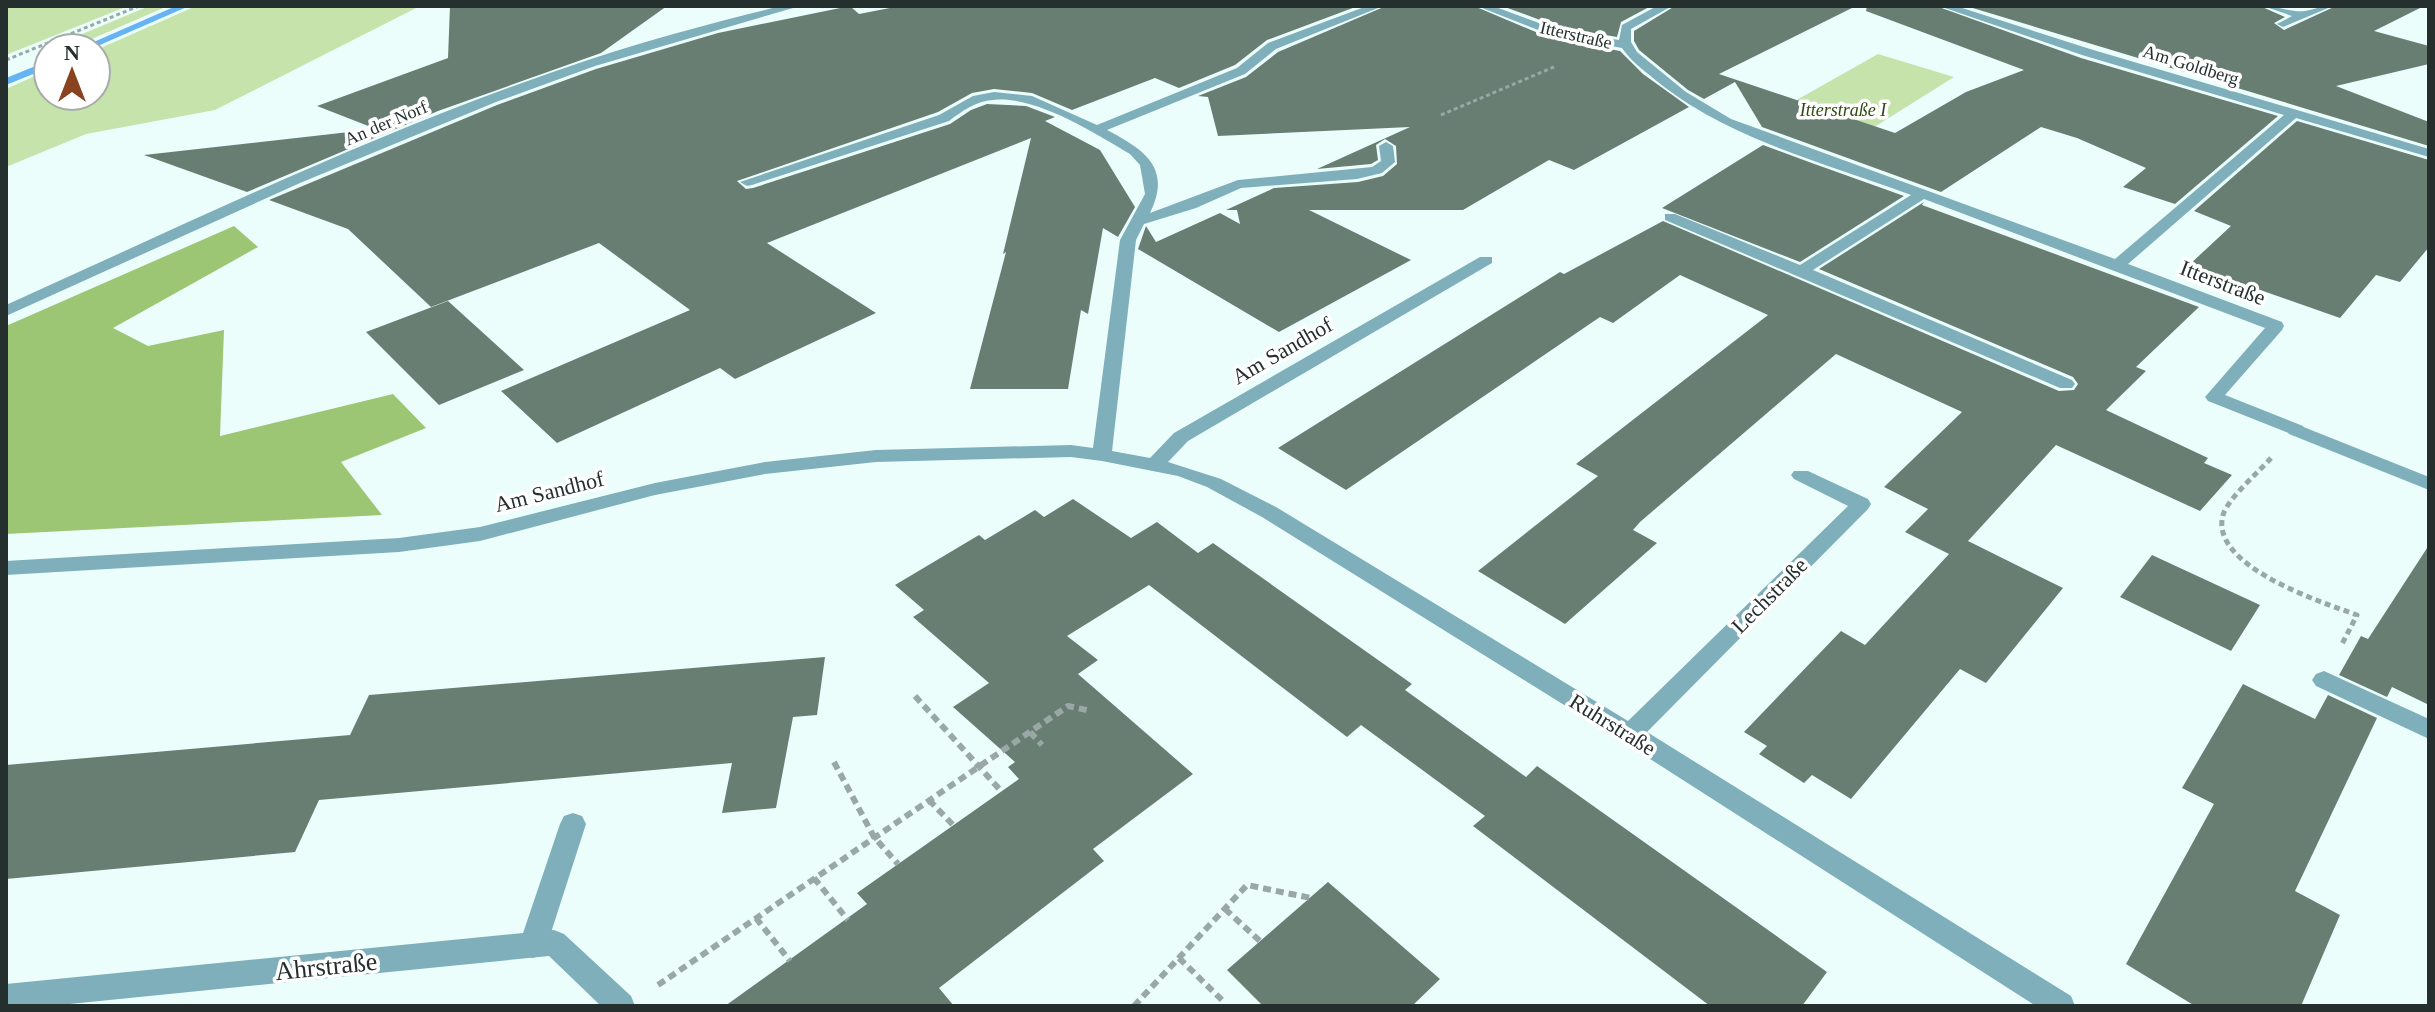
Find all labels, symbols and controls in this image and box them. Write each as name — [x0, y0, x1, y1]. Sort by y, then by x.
street label: Itterstraße — [1538, 17, 1614, 53]
north arrow — [32, 32, 112, 112]
text: N — [64, 40, 80, 65]
street label: Am Goldberg — [2141, 41, 2241, 89]
street label: An der Norf — [342, 97, 430, 149]
park label: Itterstraße I — [1799, 100, 1887, 120]
street label: Itterstraße — [2177, 255, 2269, 310]
street label: Am Sandhof — [1228, 311, 1338, 389]
street label: Am Sandhof — [492, 466, 607, 517]
street label: Lechstraße — [1726, 552, 1812, 638]
street label: Ruhrstraße — [1565, 688, 1660, 761]
street label: Ahrstraße — [274, 947, 379, 986]

